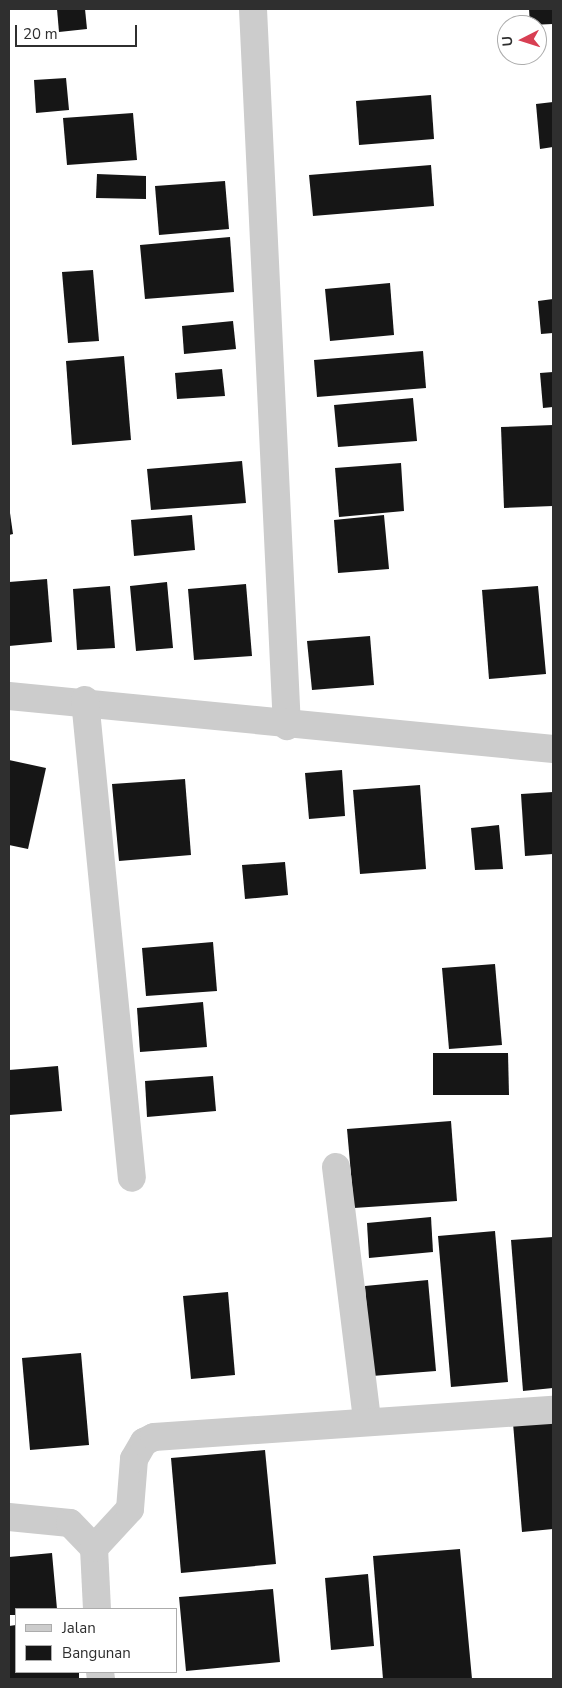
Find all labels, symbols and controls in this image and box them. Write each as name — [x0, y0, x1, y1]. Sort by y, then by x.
scale bar — [18, 15, 140, 47]
north arrow — [497, 15, 547, 65]
text: 20 m — [23, 24, 58, 44]
text: U — [498, 35, 517, 47]
legend — [15, 1608, 178, 1673]
text: Jalan — [62, 1618, 96, 1638]
text: Bangunan — [62, 1643, 131, 1663]

